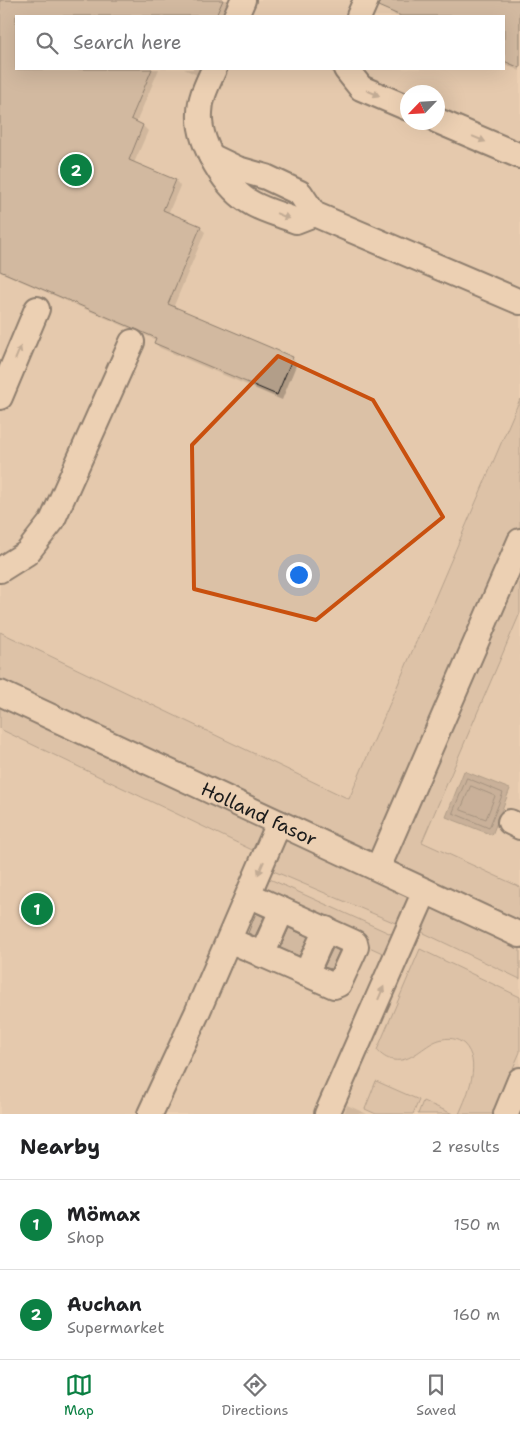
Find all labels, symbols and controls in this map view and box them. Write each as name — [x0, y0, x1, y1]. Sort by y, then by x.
search box — [15, 15, 505, 70]
icon: search — [33, 29, 61, 57]
text: Search here — [73, 30, 182, 55]
north arrow — [400, 85, 445, 130]
one-way arrow — [366, 90, 380, 98]
one-way arrow — [472, 135, 486, 143]
pin: 2 — [60, 151, 92, 189]
one-way arrow — [276, 212, 291, 220]
one-way arrow — [15, 346, 23, 360]
your location — [286, 562, 312, 588]
street label: Holland fasor — [197, 776, 321, 851]
one-way arrow — [256, 861, 264, 875]
pin: 1 — [21, 890, 53, 928]
one-way arrow — [378, 986, 386, 1000]
text: Nearby — [20, 1133, 100, 1161]
text: 2 results — [431, 1136, 500, 1157]
text: Mömax — [67, 1202, 140, 1227]
text: 1 — [32, 1214, 40, 1235]
text: 150 m — [453, 1214, 500, 1235]
text: Shop — [67, 1227, 104, 1248]
text: Auchan — [67, 1292, 142, 1317]
text: 2 — [30, 1304, 42, 1325]
text: 160 m — [453, 1304, 500, 1325]
text: Supermarket — [67, 1317, 164, 1338]
tab: Map — [64, 1371, 94, 1419]
tab: Directions — [222, 1371, 288, 1419]
tab: Saved — [416, 1371, 456, 1419]

